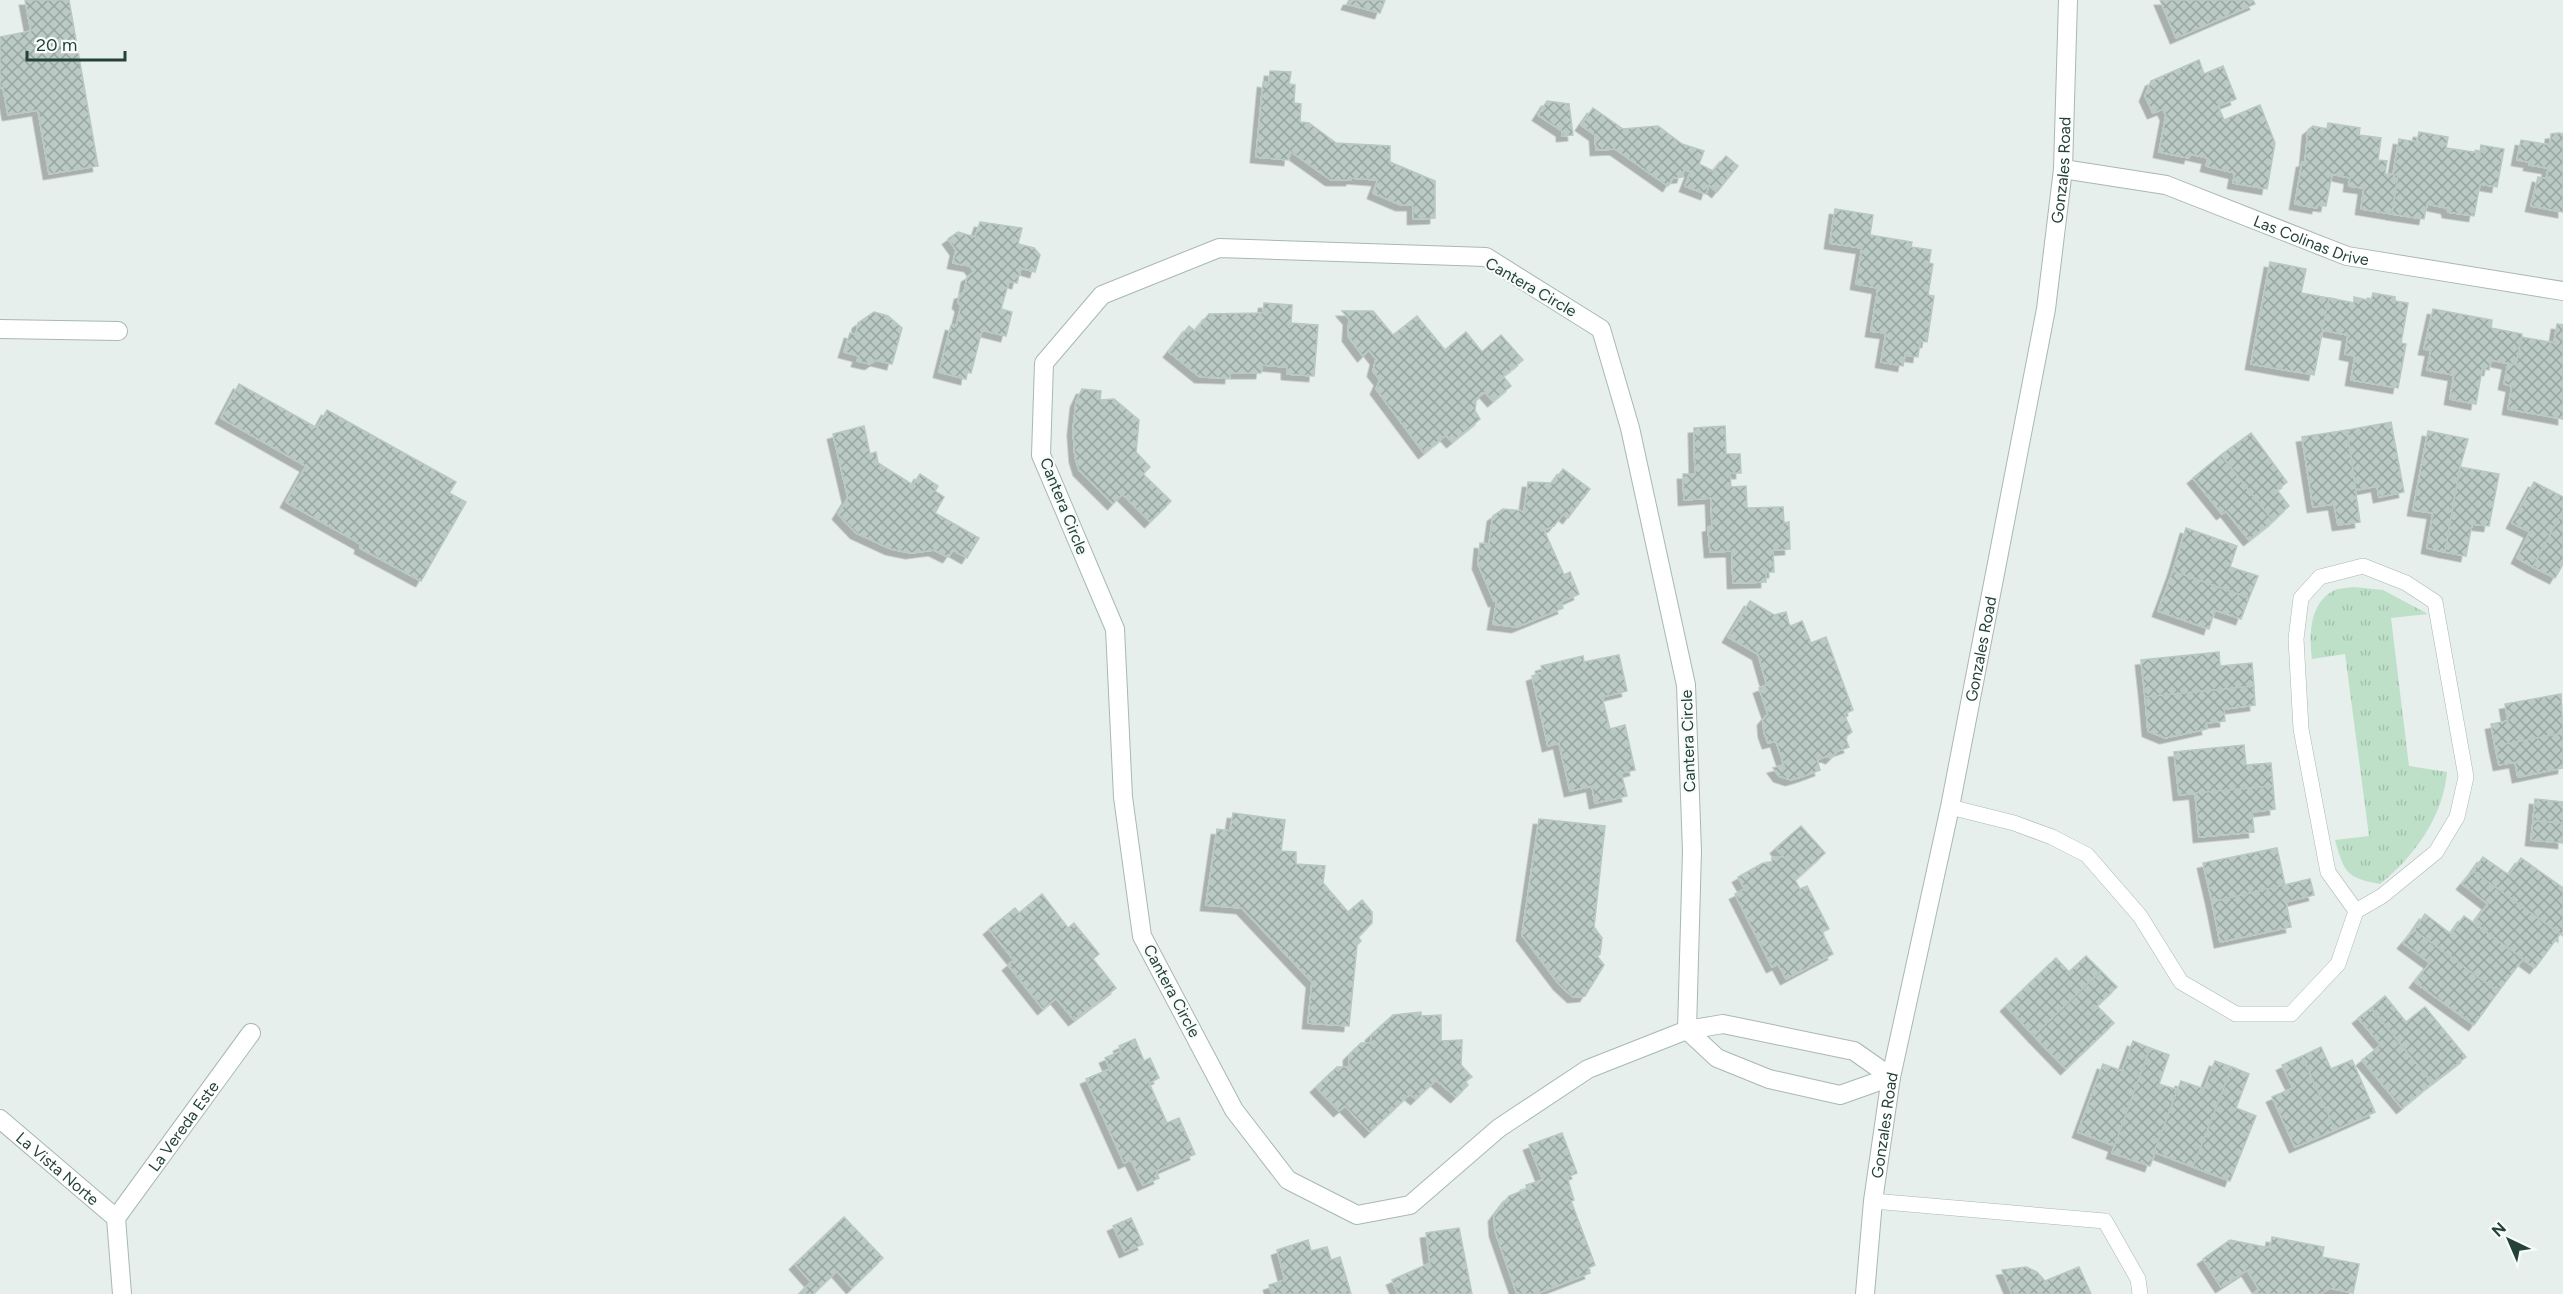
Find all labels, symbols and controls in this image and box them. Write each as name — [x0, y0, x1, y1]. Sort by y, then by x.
scale bar — [27, 24, 124, 62]
text: 20 m — [36, 34, 77, 56]
street label: Gonzales Road — [2047, 116, 2074, 224]
street label: Las Colinas Drive — [2251, 211, 2371, 269]
street label: Cantera Circle — [1482, 253, 1580, 321]
street label: Cantera Circle — [1036, 455, 1092, 557]
street label: Gonzales Road — [1961, 595, 2000, 703]
street label: Cantera Circle — [1677, 689, 1699, 793]
street label: Cantera Circle — [1140, 941, 1205, 1041]
street label: Gonzales Road — [1867, 1070, 1901, 1179]
street label: La Vereda Este — [144, 1077, 223, 1175]
street label: La Vista Norte — [13, 1128, 103, 1209]
north arrow — [2479, 1210, 2539, 1270]
text: N — [2488, 1218, 2510, 1241]

